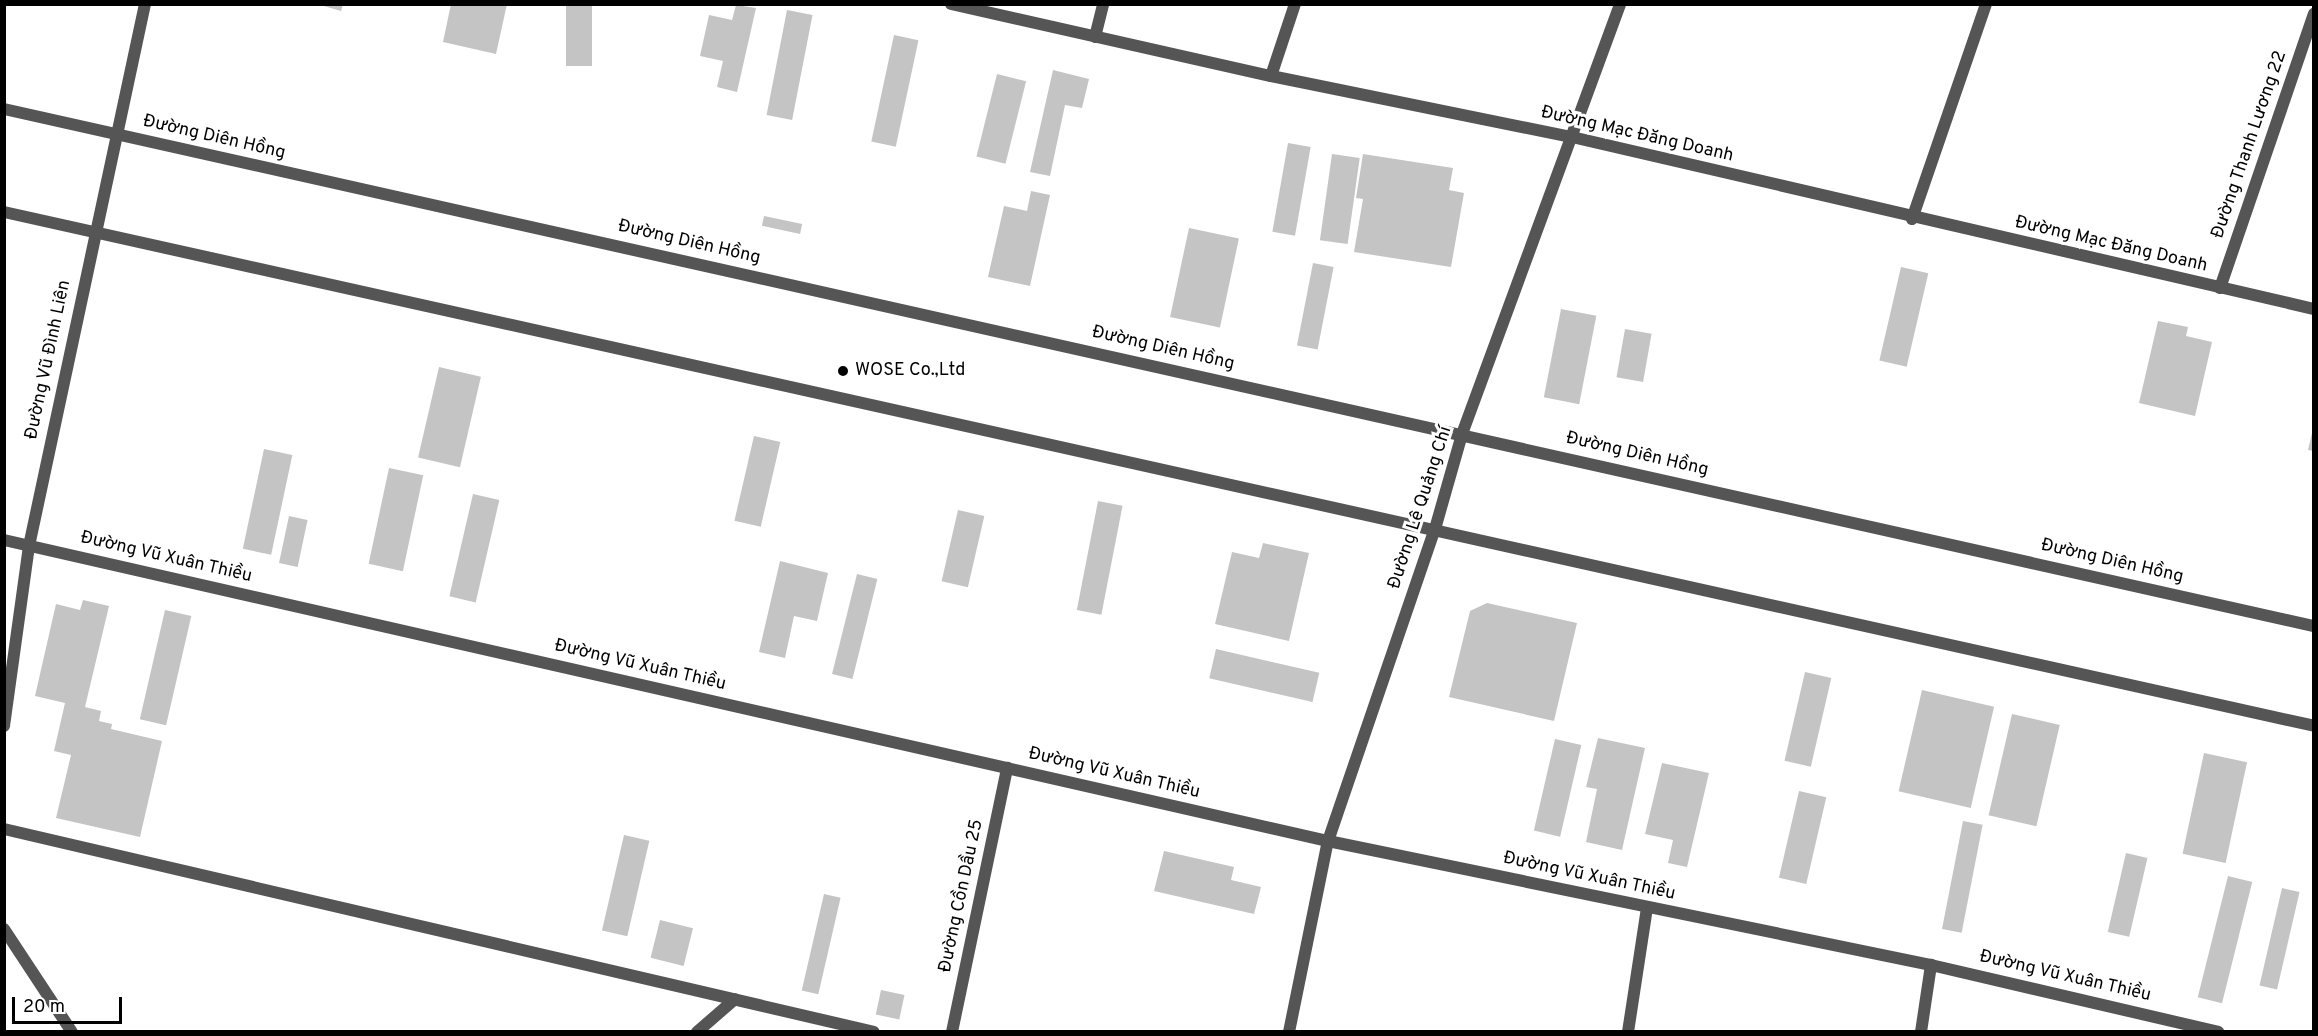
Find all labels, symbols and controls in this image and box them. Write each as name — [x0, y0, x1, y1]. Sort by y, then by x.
street label: Đường Thanh Lương 22 — [2208, 48, 2292, 242]
street label: Đường Mạc Đăng Doanh — [1539, 102, 1735, 168]
street label: Đường Diên Hồng — [141, 111, 287, 165]
street label: Đường Mạc Đăng Doanh — [2013, 212, 2209, 278]
street label: Đường Diên Hồng — [616, 216, 762, 270]
street label: Đường Vũ Đình Liên — [21, 278, 77, 442]
street label: Đường Diên Hồng — [1090, 322, 1236, 376]
place label: WOSE Co.,Ltd — [855, 360, 965, 382]
marker: WOSE Co.,Ltd — [836, 364, 850, 378]
street label: Đường Lê Quảng Chí — [1385, 424, 1457, 592]
street label: Đường Diên Hồng — [1564, 428, 1710, 482]
street label: Đường Vũ Xuân Thiều — [77, 528, 255, 588]
street label: Đường Diên Hồng — [2039, 535, 2185, 589]
street label: Đường Vũ Xuân Thiều — [551, 636, 729, 696]
street label: Đường Vũ Xuân Thiều — [1025, 744, 1203, 804]
street label: Đường Cồn Dầu 25 — [935, 818, 989, 974]
street label: Đường Vũ Xuân Thiều — [1500, 848, 1678, 906]
street label: Đường Vũ Xuân Thiều — [1976, 947, 2154, 1007]
scale bar — [15, 985, 124, 1023]
text: 20 m — [23, 996, 65, 1019]

